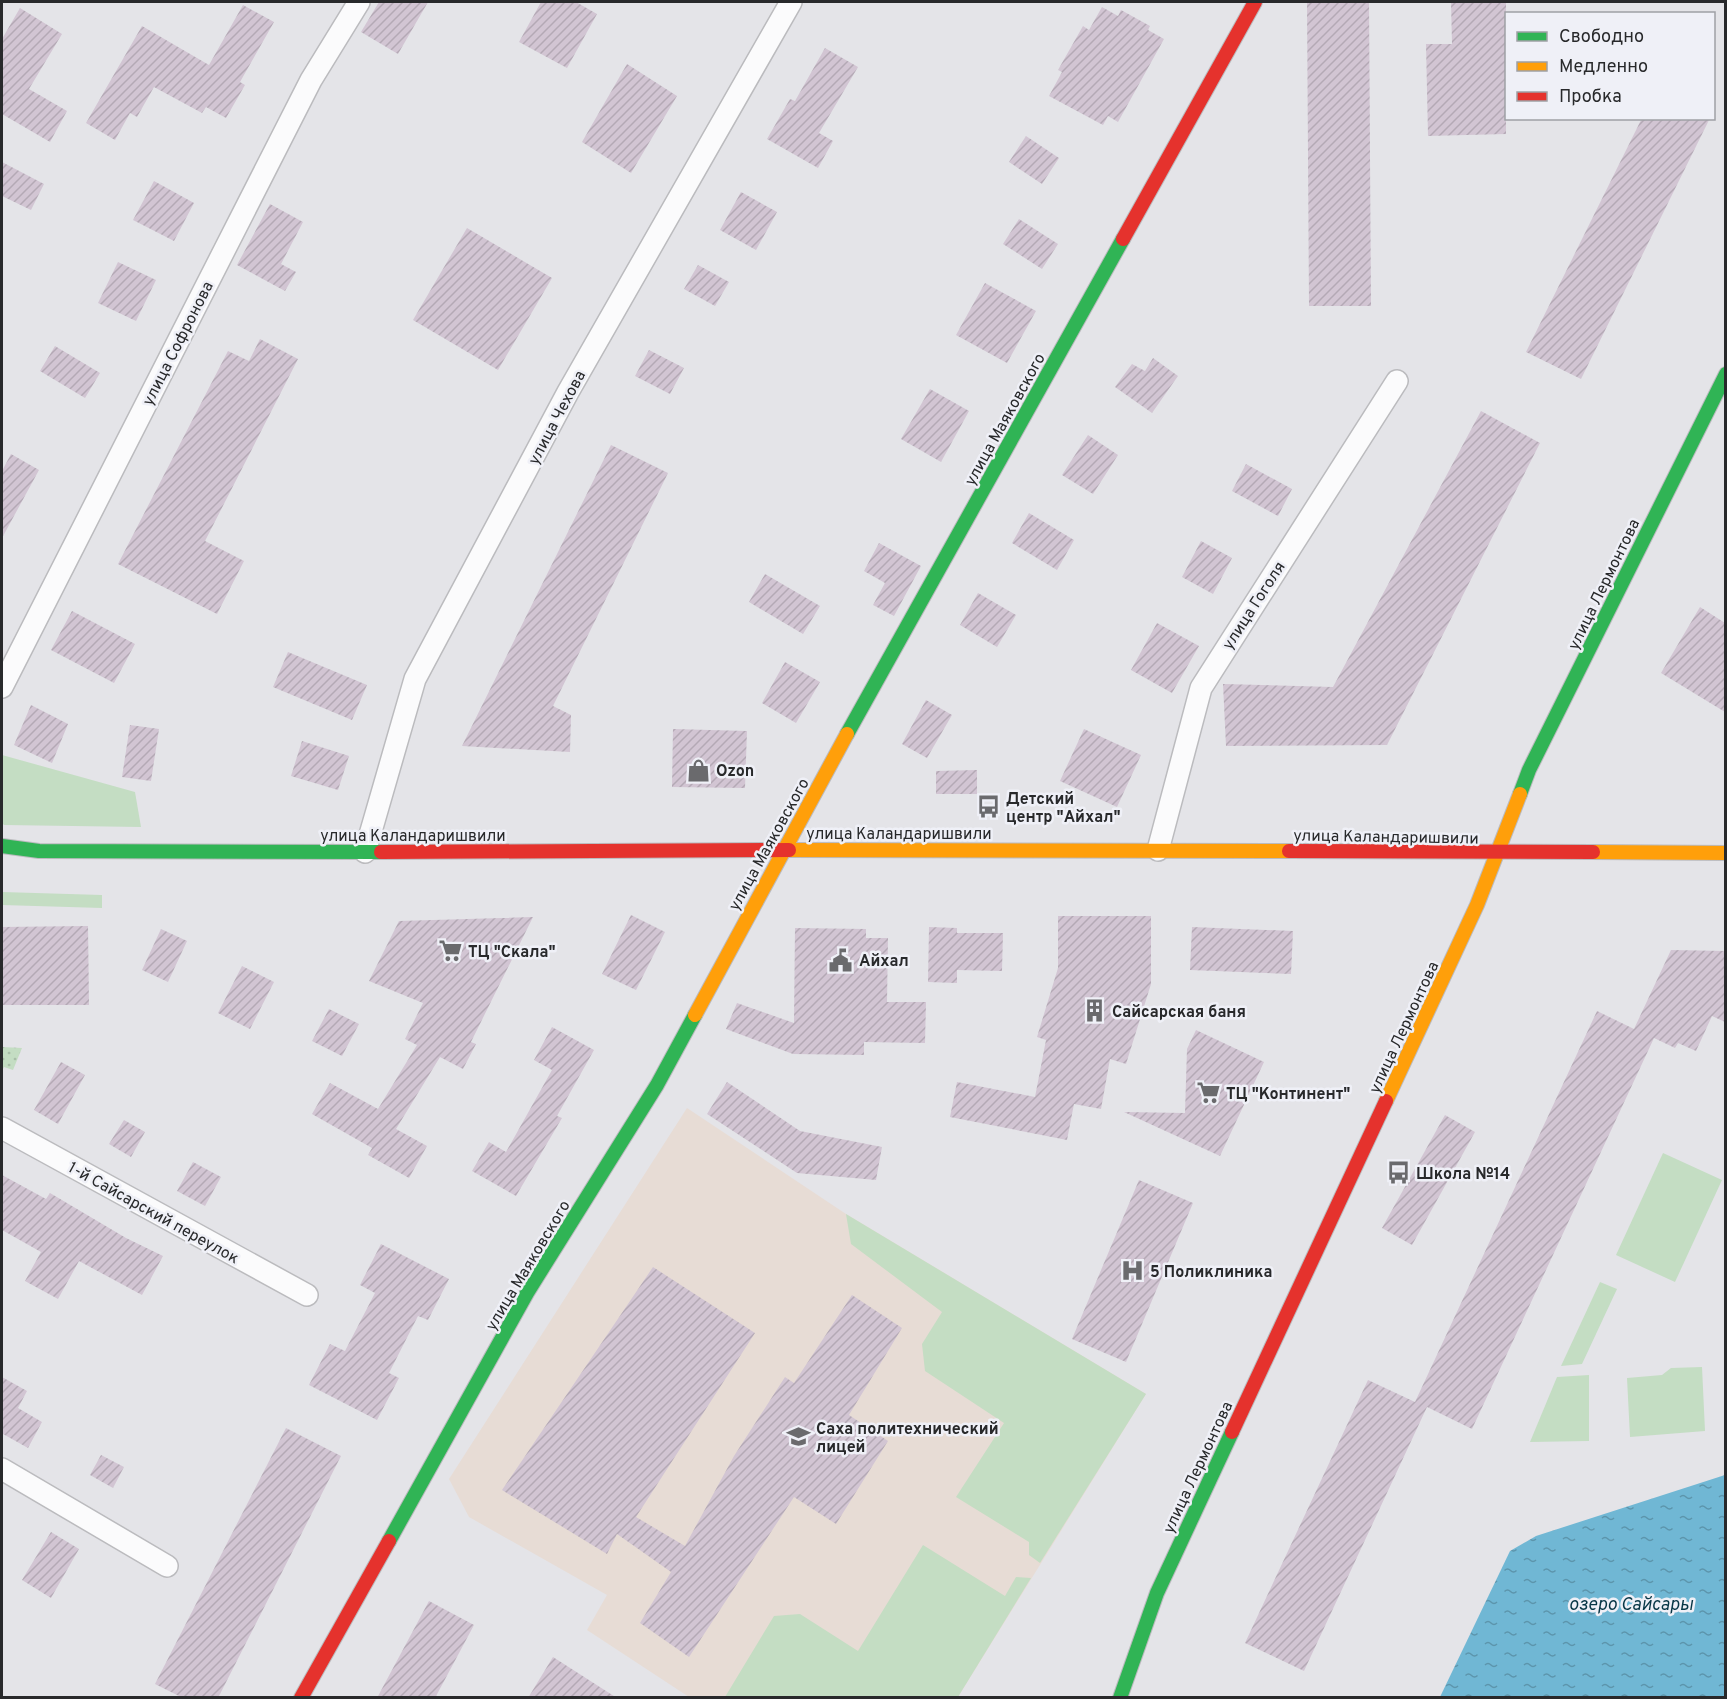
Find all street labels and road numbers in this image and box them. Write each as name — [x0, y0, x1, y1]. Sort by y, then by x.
street label: улица Софронова — [139, 278, 219, 409]
street label: улица Маяковского — [961, 350, 1051, 490]
street label: улица Чехова — [525, 367, 591, 468]
street label: улица Лермонтова — [1564, 516, 1645, 654]
street label: улица Гоголя — [1219, 558, 1291, 654]
street label: улица Маяковского — [725, 775, 815, 915]
street label: улица Каландаришвили — [806, 825, 992, 845]
street label: улица Каландаришвили — [1293, 826, 1479, 850]
street label: улица Каландаришвили — [320, 827, 506, 847]
street label: улица Лермонтова — [1365, 959, 1444, 1097]
street label: 1-й Сайсарский переулок — [64, 1158, 242, 1269]
street label: улица Маяковского — [482, 1197, 576, 1335]
street label: улица Лермонтова — [1159, 1399, 1238, 1537]

